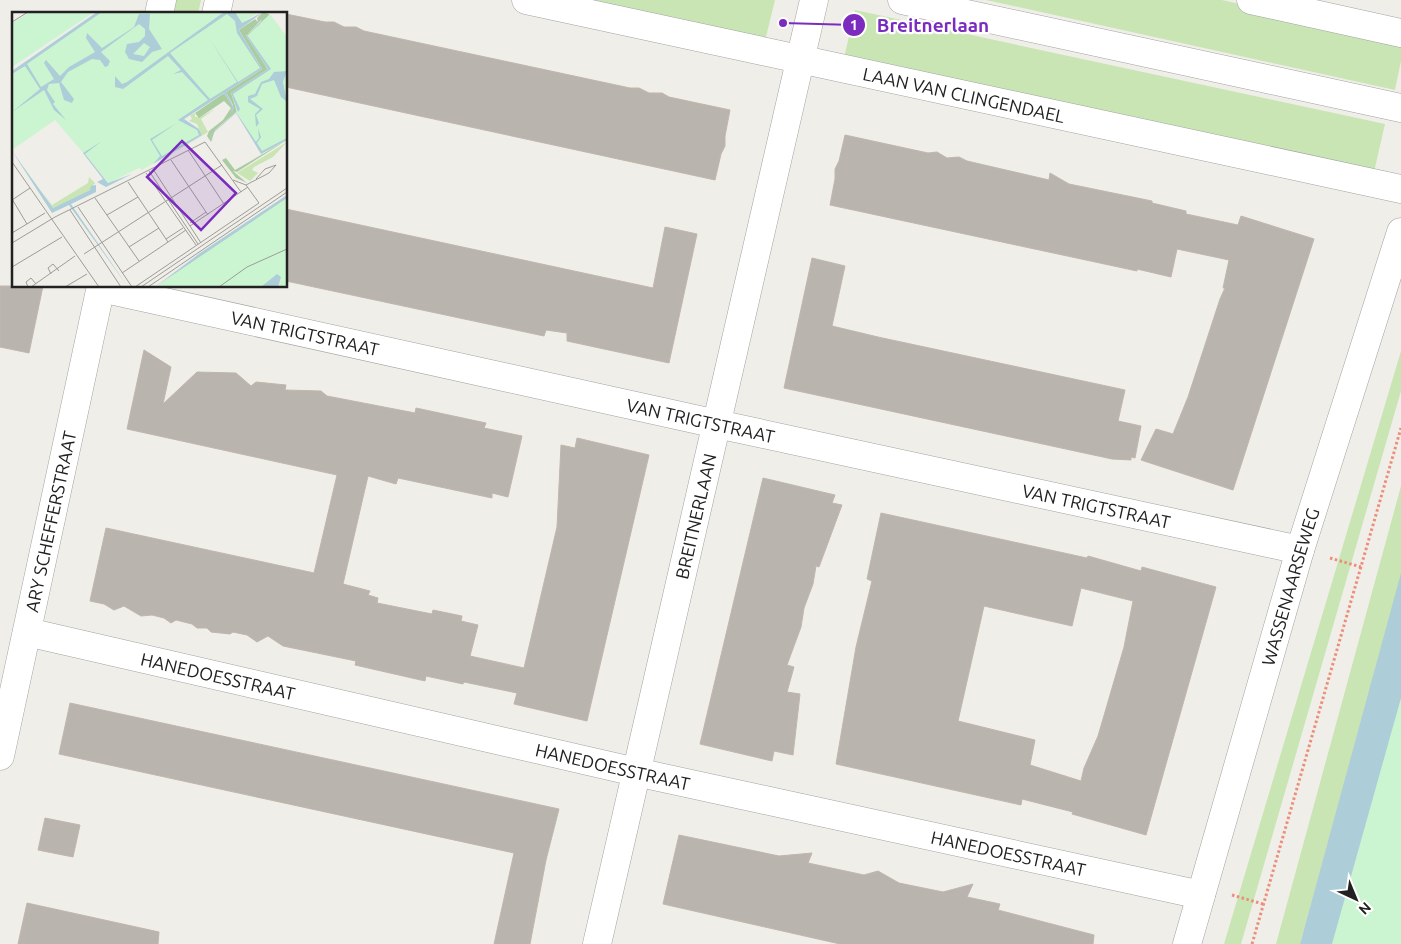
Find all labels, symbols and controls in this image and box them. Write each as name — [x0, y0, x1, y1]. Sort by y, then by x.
callout: Breitnerlaan — [842, 8, 999, 42]
inset map — [12, 12, 288, 288]
text: Breitnerlaan — [877, 14, 989, 36]
text: 1 — [850, 16, 858, 33]
street label: LAAN VAN CLINGENDAEL — [861, 63, 1067, 126]
street label: VAN TRIGTSTRAAT — [229, 307, 381, 359]
street label: VAN TRIGTSTRAAT — [625, 394, 777, 446]
street label: ARY SCHEFFERSTRAAT — [21, 429, 80, 614]
street label: BREITNERLAAN — [671, 451, 719, 581]
street label: VAN TRIGTSTRAAT — [1020, 480, 1172, 532]
street label: WASSENAARSEWEG — [1257, 505, 1323, 668]
street label: HANEDOESSTRAAT — [139, 649, 297, 703]
street label: HANEDOESSTRAAT — [534, 739, 692, 793]
street label: HANEDOESSTRAAT — [929, 827, 1088, 880]
north arrow — [1331, 874, 1381, 924]
text: N — [1356, 899, 1374, 918]

